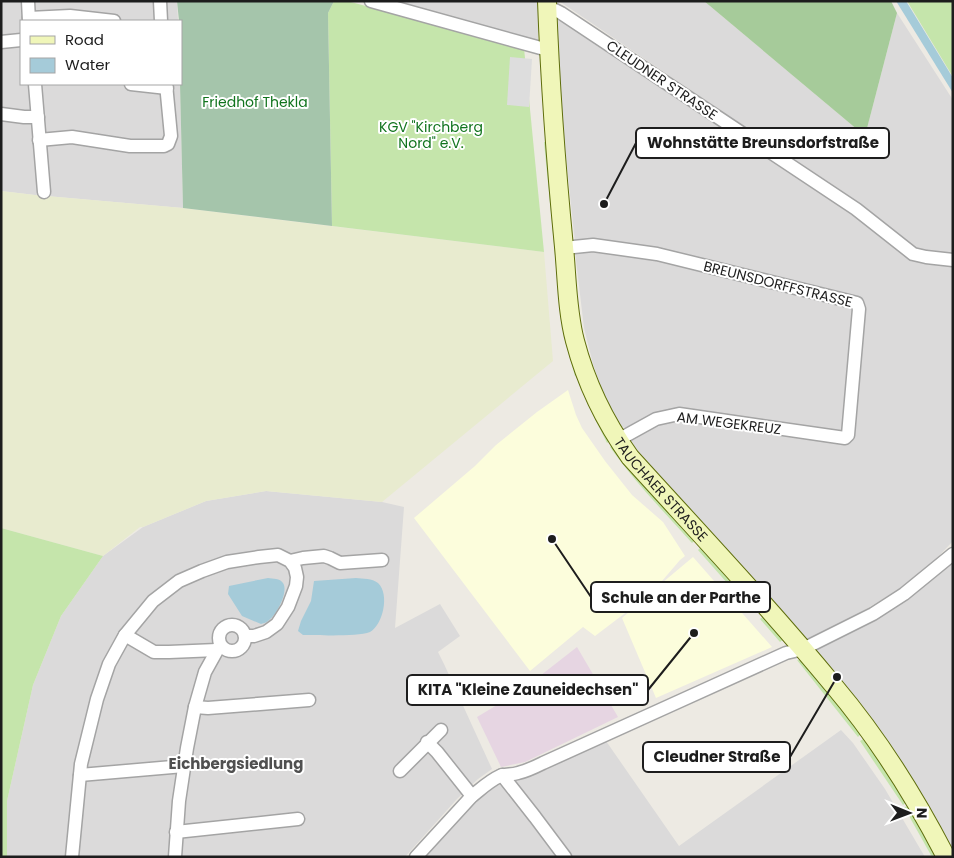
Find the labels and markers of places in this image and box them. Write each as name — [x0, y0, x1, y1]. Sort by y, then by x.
callout: Wohnstätte Breunsdorfstraße — [636, 128, 889, 158]
callout: Schule an der Parthe — [591, 582, 770, 612]
callout: KITA "Kleine Zauneidechsen" — [407, 675, 648, 705]
callout: Cleudner Straße — [643, 742, 790, 772]

